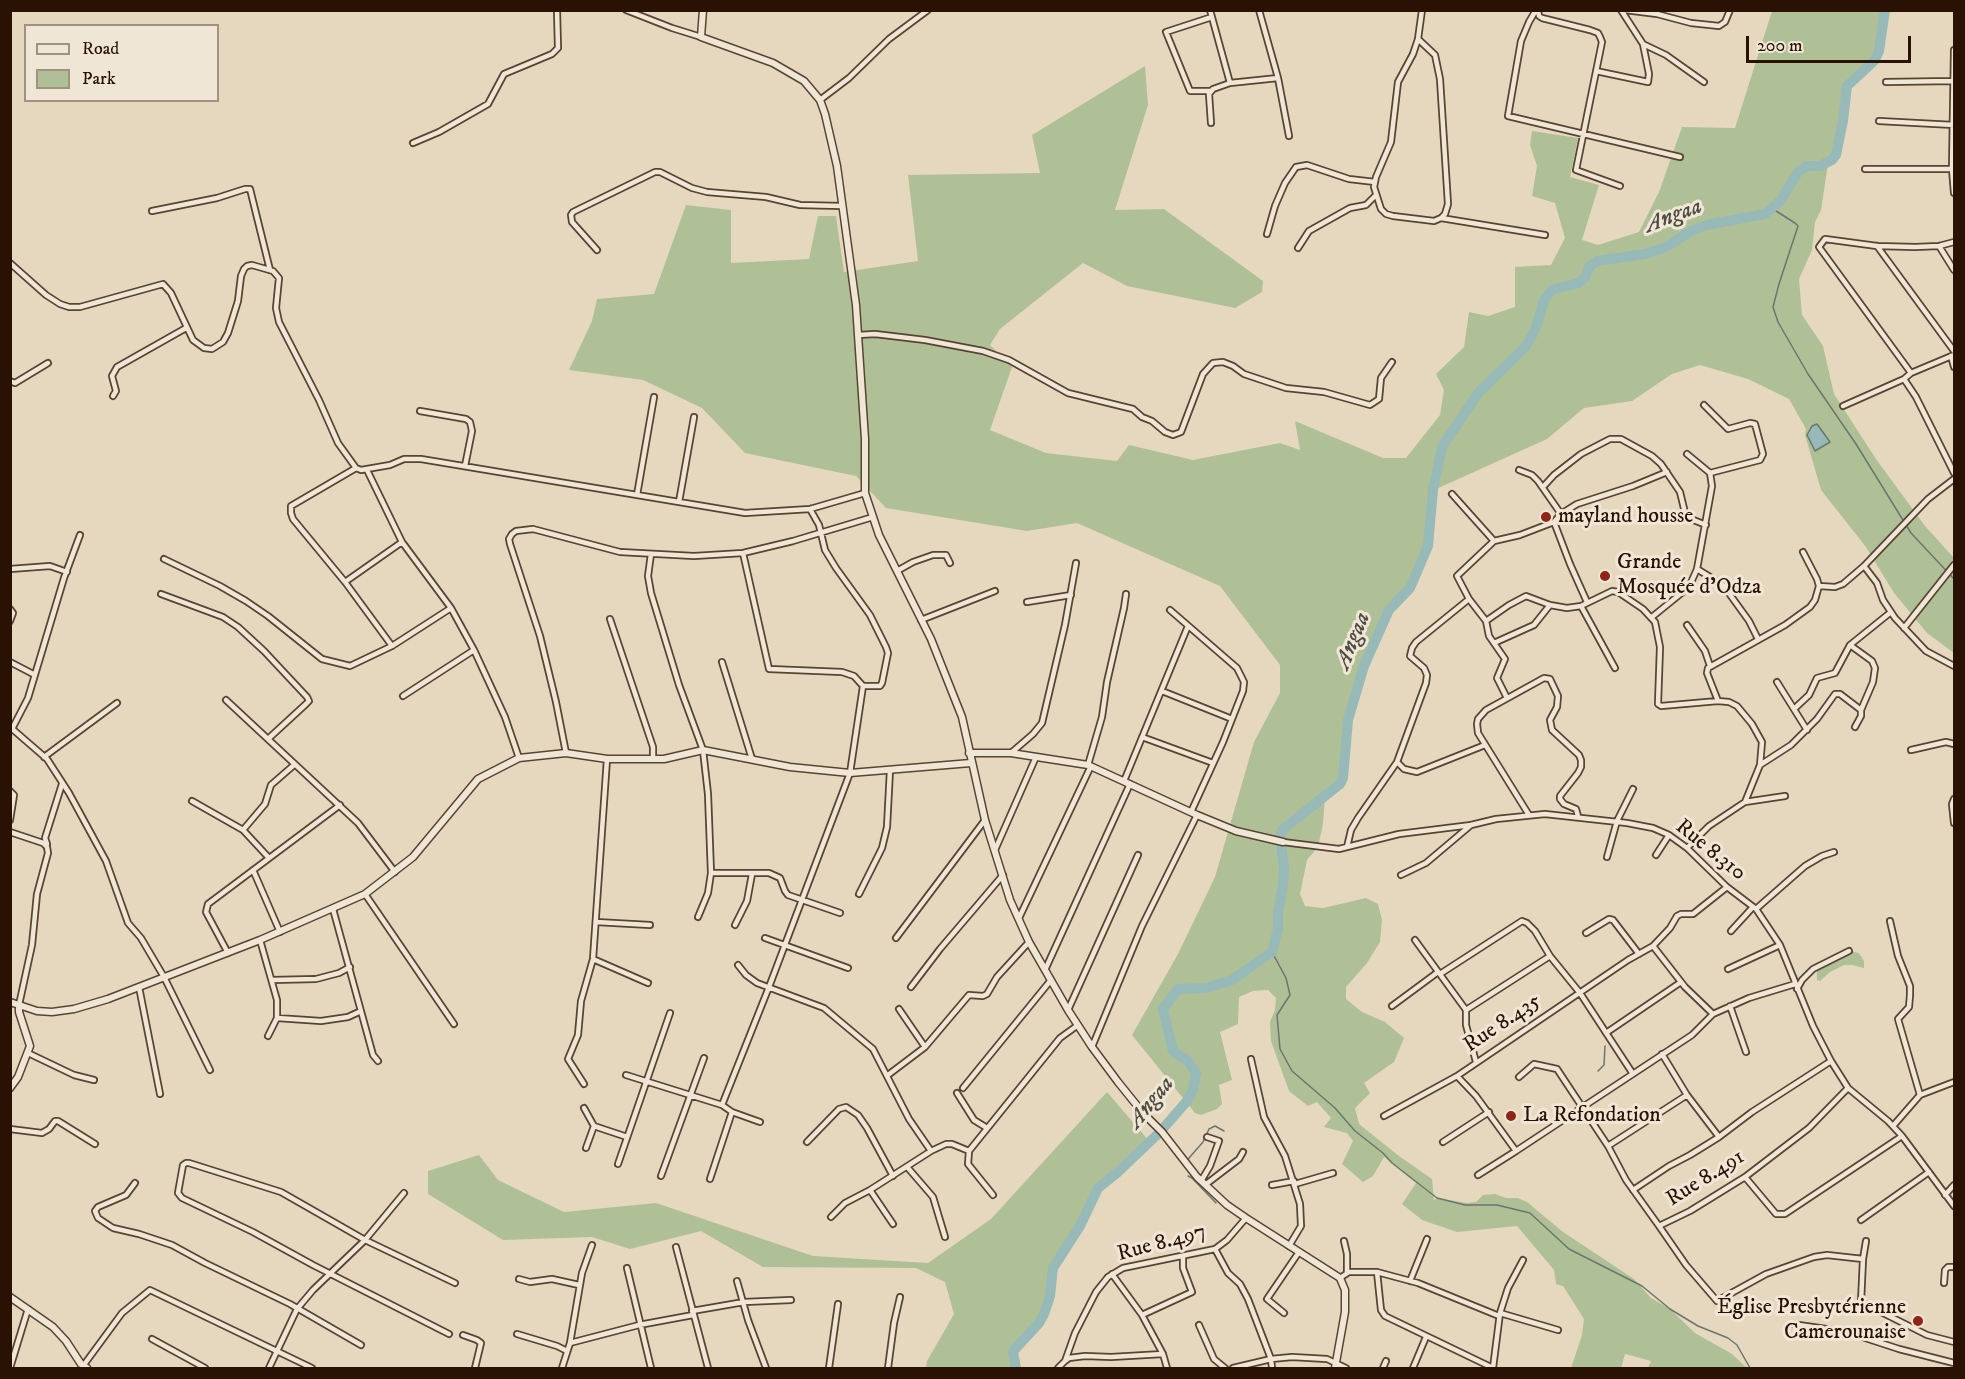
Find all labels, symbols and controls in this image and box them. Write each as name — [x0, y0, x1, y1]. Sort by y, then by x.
legend — [24, 24, 219, 102]
scale bar — [1749, 24, 1914, 62]
text: 200 m — [1757, 35, 1803, 57]
text: Road — [82, 38, 119, 60]
text: Park — [82, 68, 116, 90]
water label: Angaa — [1641, 193, 1707, 241]
place label: mayland housse — [1558, 504, 1693, 530]
marker: mayland housse — [1539, 510, 1553, 524]
place label: Grande Mosquée d'Odza — [1617, 550, 1761, 602]
marker: Grande Mosquée d'Odza — [1598, 569, 1612, 583]
water label: Angaa — [1330, 608, 1378, 674]
street label: Rue 8.310 — [1669, 815, 1751, 887]
street label: Rue 8.435 — [1459, 989, 1547, 1059]
water label: Angaa — [1122, 1071, 1182, 1135]
place label: La Refondation — [1523, 1103, 1661, 1129]
marker: La Refondation — [1504, 1109, 1518, 1123]
street label: Rue 8.491 — [1662, 1145, 1750, 1213]
street label: Rue 8.497 — [1115, 1220, 1209, 1268]
place label: Église Presbytérienne Camerounaise — [1717, 1295, 1906, 1346]
marker: Église Presbytérienne Camerounaise — [1911, 1314, 1925, 1328]

